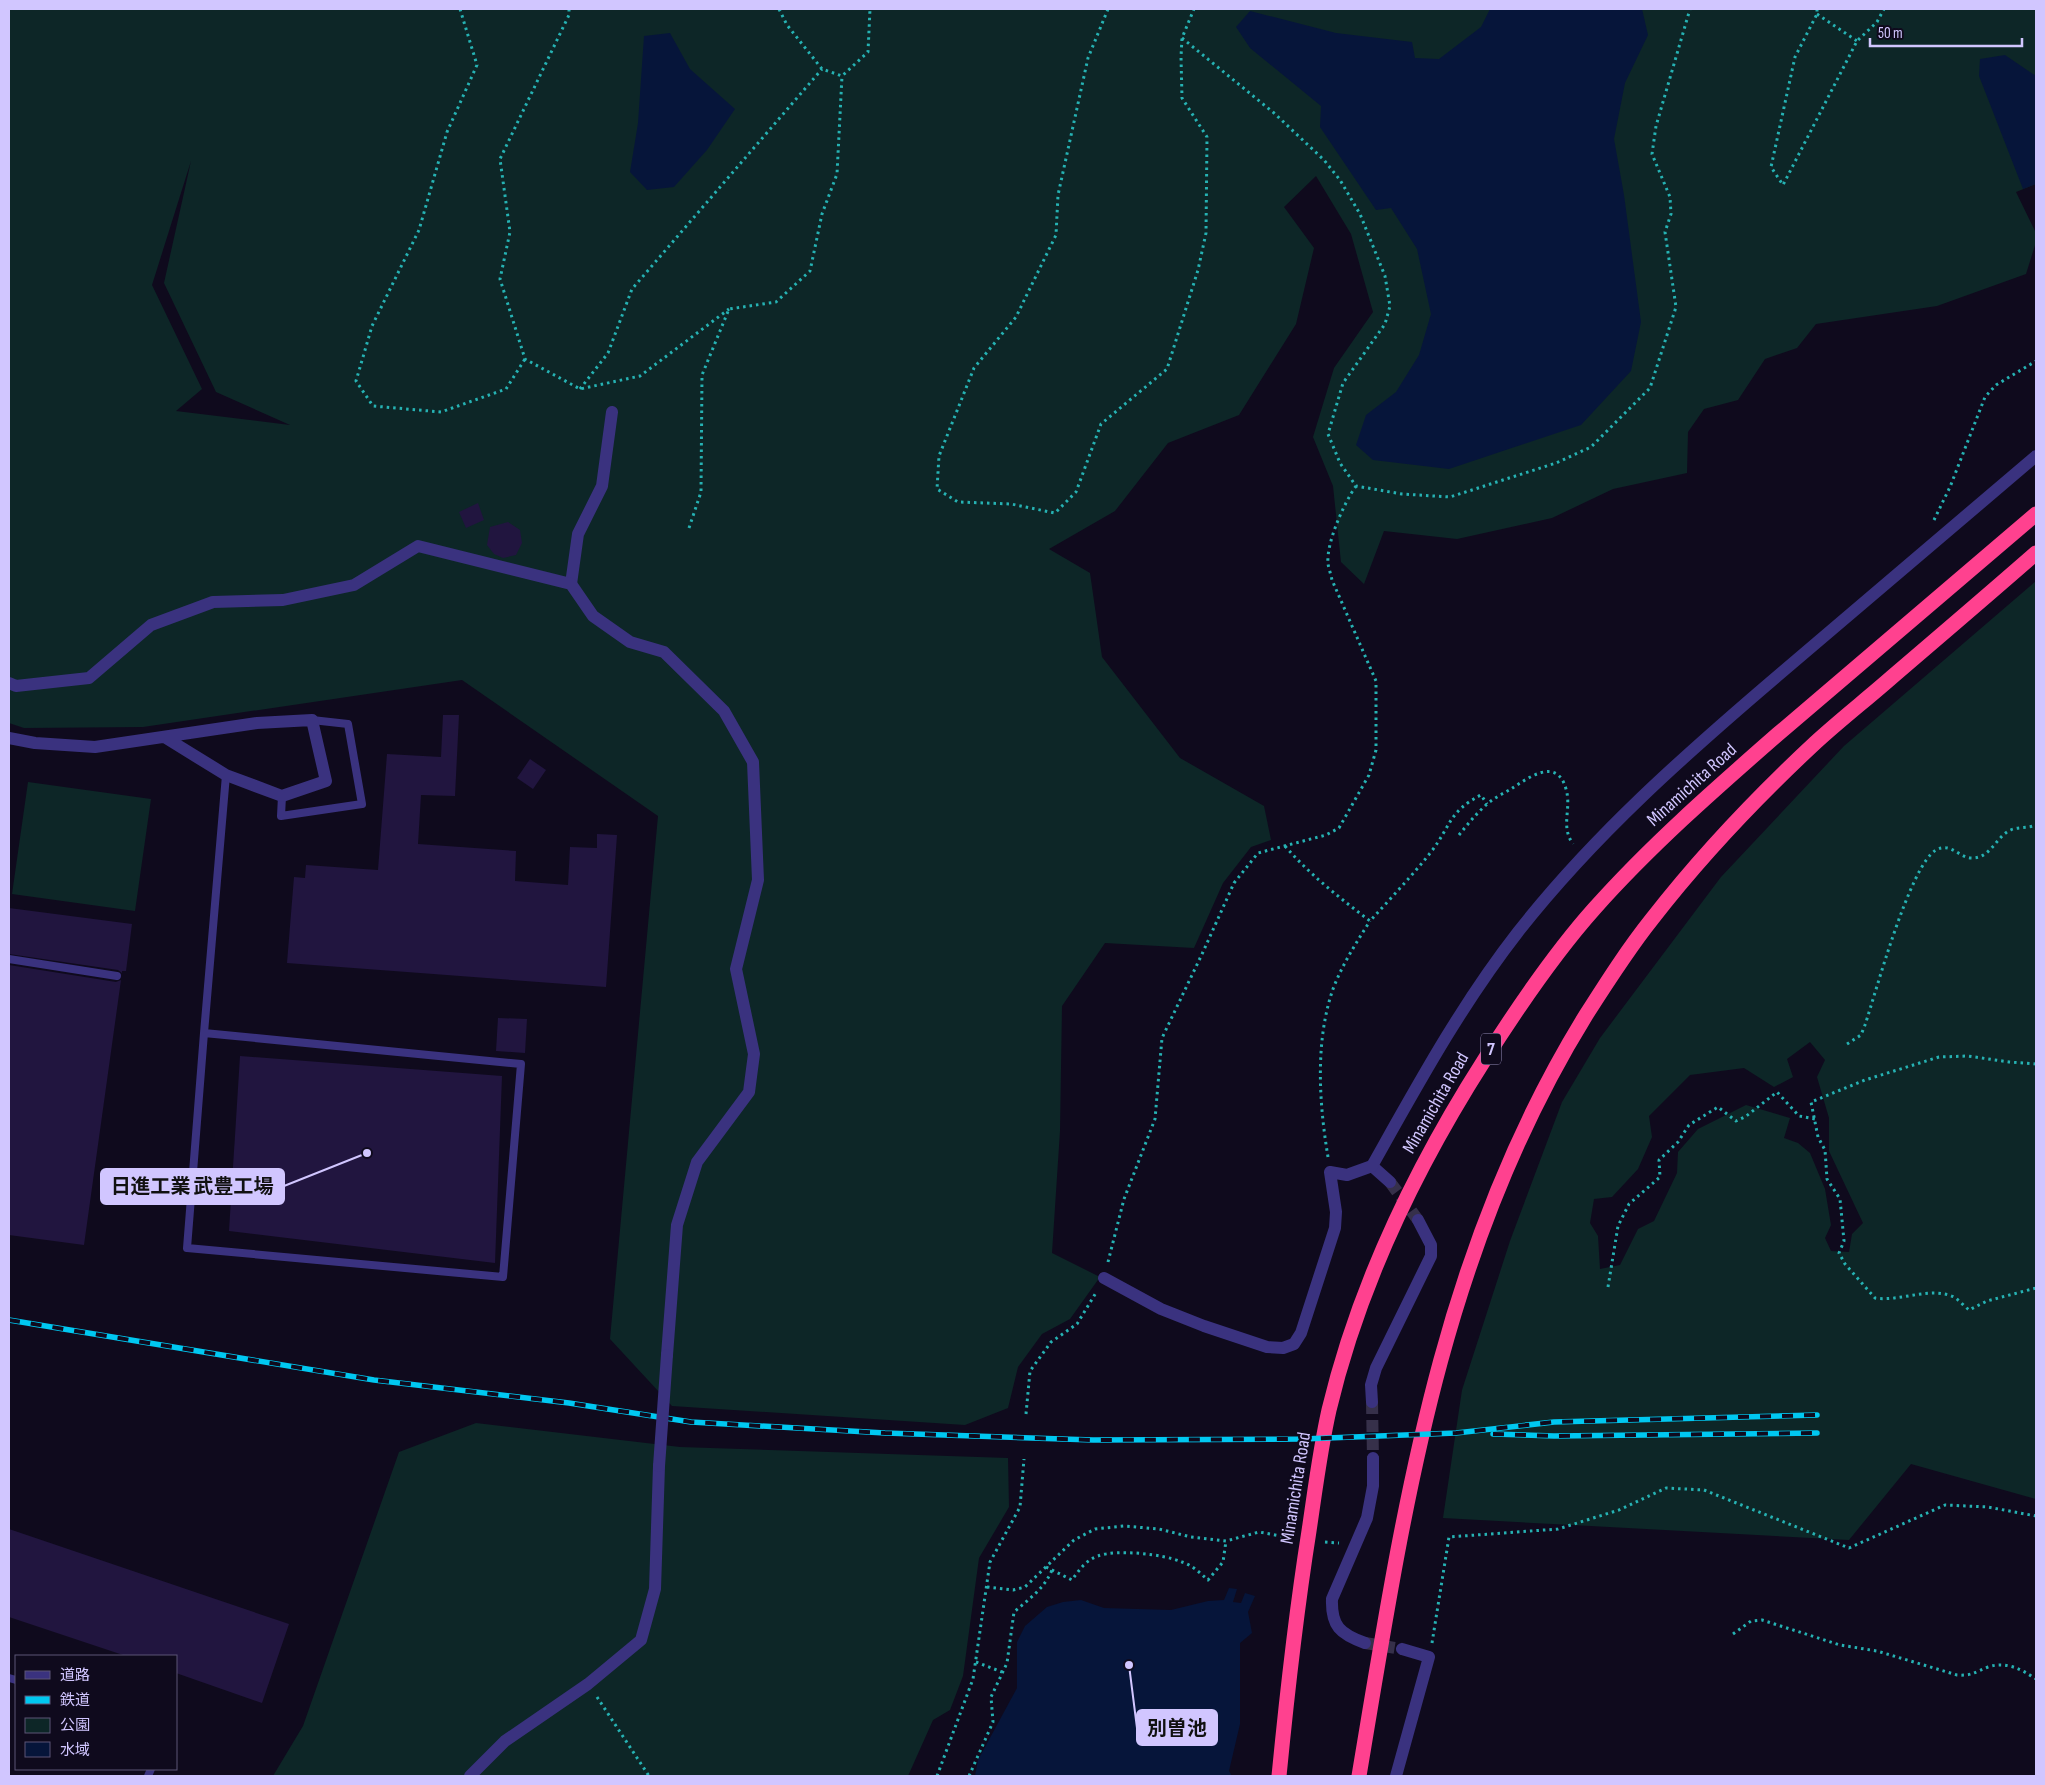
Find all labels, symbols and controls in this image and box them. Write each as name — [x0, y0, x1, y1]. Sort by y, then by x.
scale bar — [1870, 15, 2022, 47]
text: 50 m — [1878, 24, 1903, 43]
street label: Minamichita Road — [1642, 739, 1742, 831]
road number: 7 — [1481, 1034, 1501, 1064]
street label: Minamichita Road — [1398, 1048, 1474, 1158]
callout: 日進工業 武豊工場 — [101, 1169, 284, 1204]
text: 日進工業 武豊工場 — [110, 1175, 274, 1199]
street label: Minamichita Road — [1276, 1430, 1316, 1546]
legend — [15, 1655, 178, 1770]
text: 道路 — [60, 1666, 90, 1685]
text: 鉄道 — [60, 1691, 90, 1710]
callout: 別曽池 — [1137, 1710, 1217, 1745]
text: 公園 — [60, 1716, 90, 1735]
text: 別曽池 — [1147, 1717, 1207, 1741]
text: 水域 — [60, 1741, 90, 1760]

